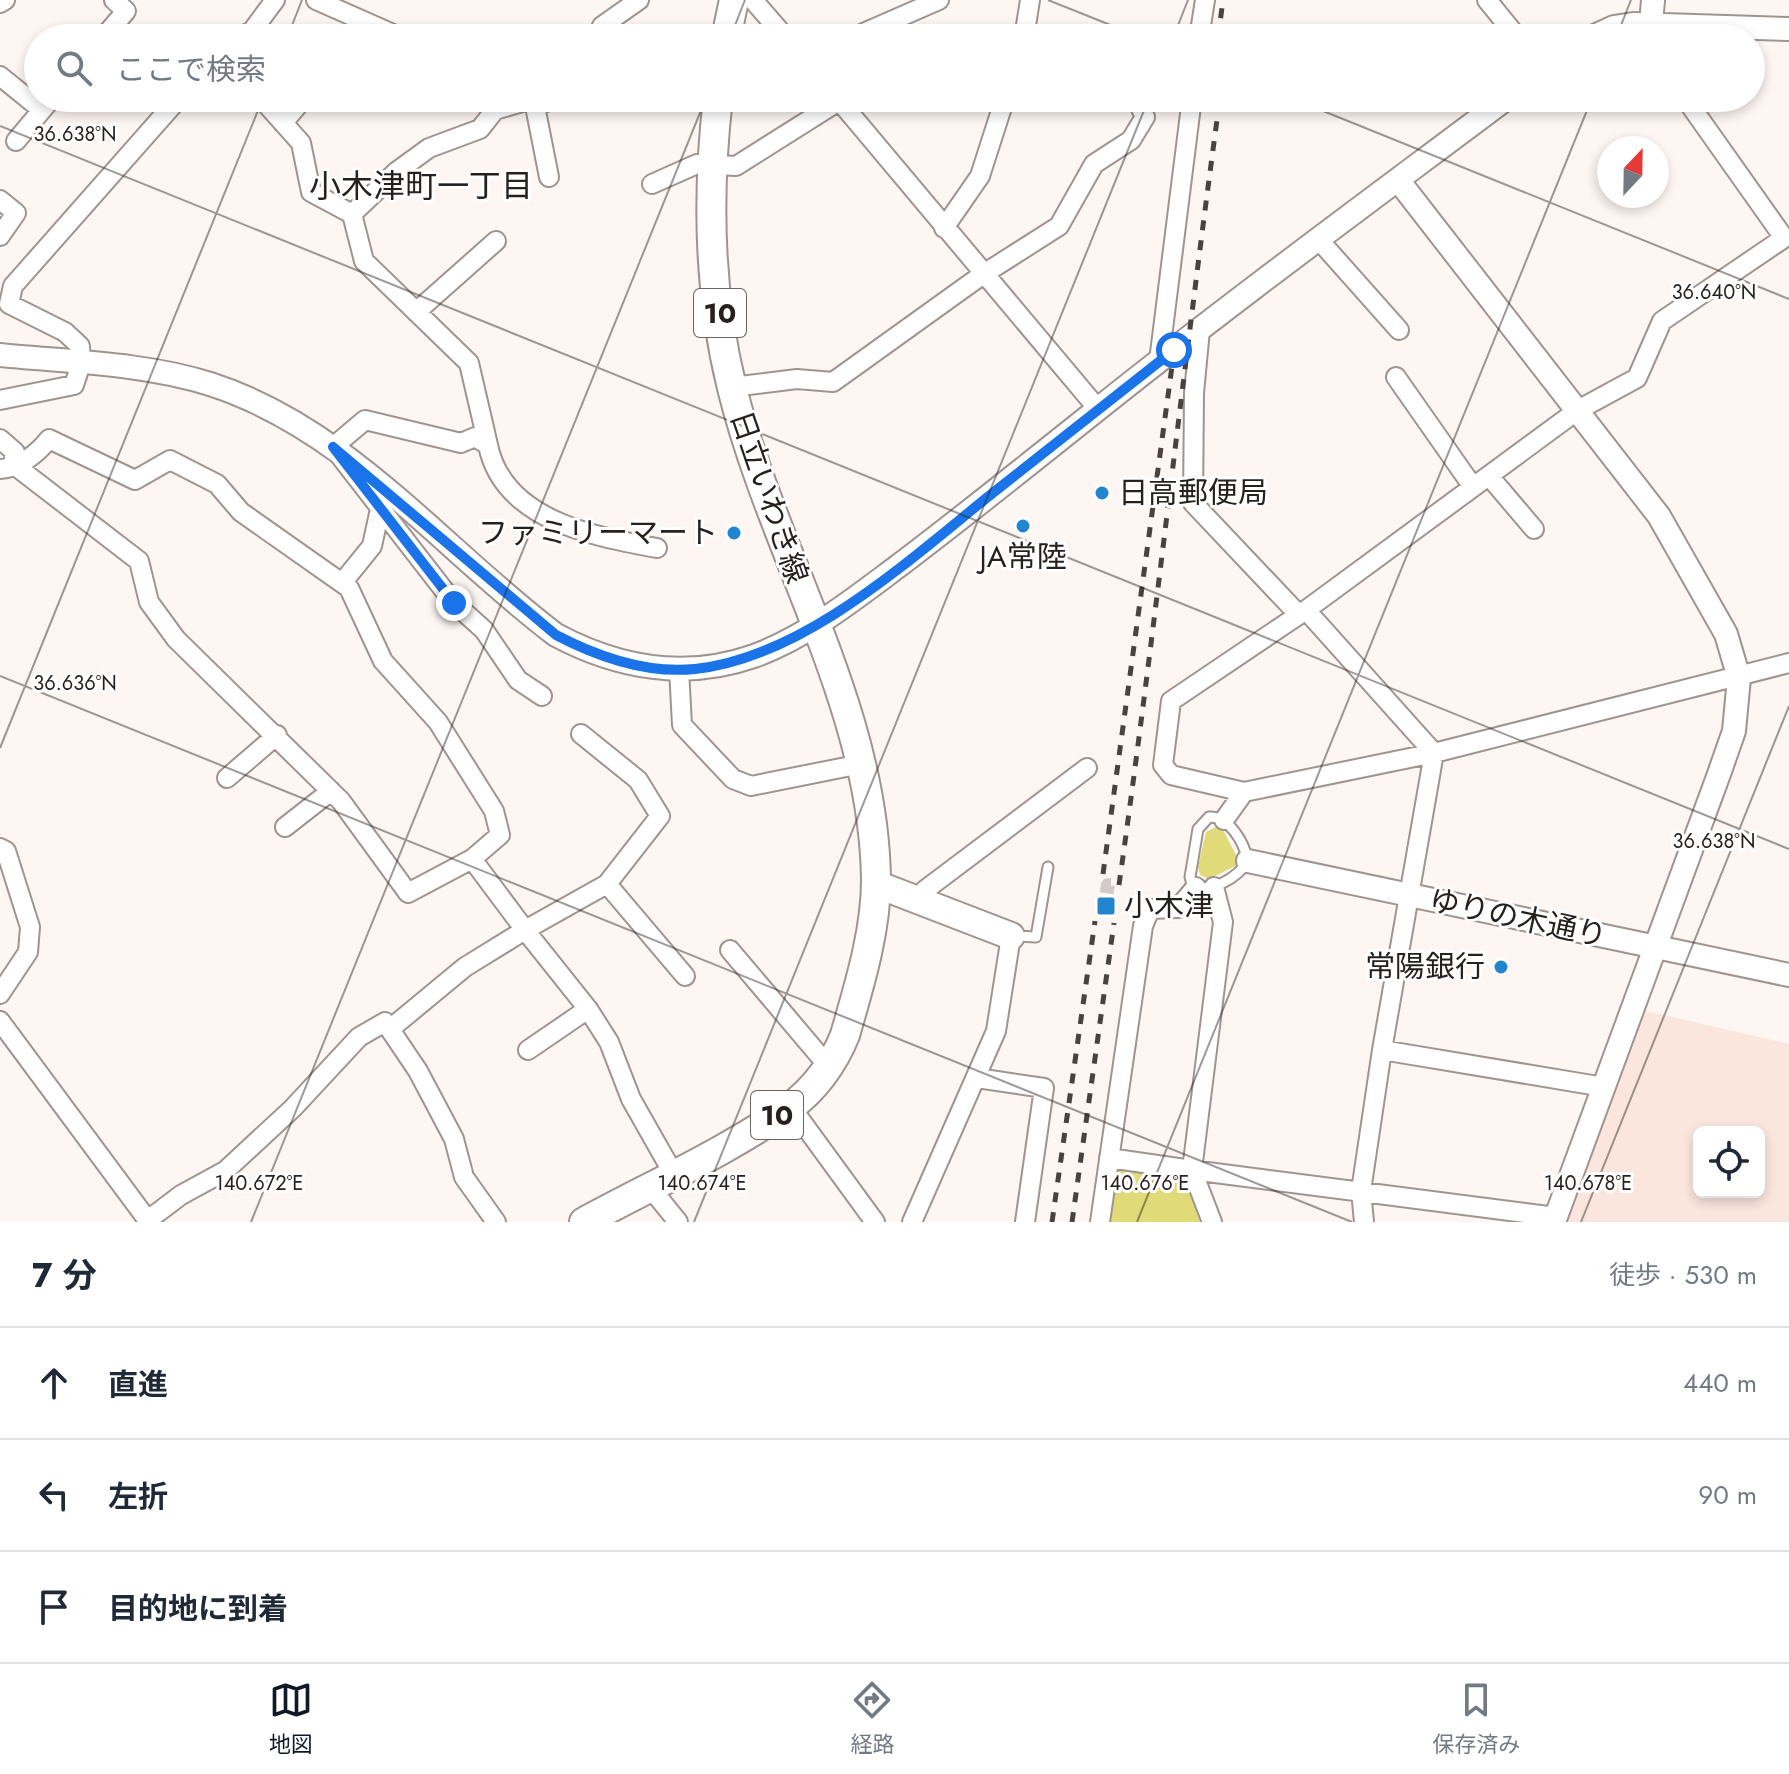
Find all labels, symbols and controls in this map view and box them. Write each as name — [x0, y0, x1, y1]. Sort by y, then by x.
search box — [24, 24, 1765, 112]
icon: search — [52, 46, 96, 90]
text: ここで検索 — [116, 48, 266, 91]
text: 36.638°N — [34, 120, 116, 149]
north arrow — [1597, 136, 1669, 208]
district label: 小木津町一丁目 — [309, 163, 533, 209]
text: 36.640°N — [1672, 278, 1756, 307]
road number: 10 — [694, 289, 746, 337]
route start — [1156, 332, 1192, 368]
street label: 日立いわき線 — [720, 405, 819, 589]
place label: 日高郵便局 — [1118, 471, 1268, 514]
marker: 日高郵便局 — [1093, 484, 1111, 502]
place label: ファミリーマート — [478, 511, 718, 554]
marker: JA常陸 — [1014, 517, 1032, 535]
marker: ファミリーマート — [725, 524, 743, 542]
place label: JA常陸 — [976, 535, 1067, 578]
route end — [436, 585, 472, 621]
text: 36.636°N — [33, 669, 117, 698]
text: 36.638°N — [1673, 827, 1755, 856]
street label: ゆりの木通り — [1426, 878, 1611, 957]
place label: 小木津 — [1124, 884, 1214, 927]
marker: 小木津 — [1095, 895, 1117, 917]
place label: 常陽銀行 — [1365, 945, 1485, 988]
marker: 常陽銀行 — [1492, 958, 1510, 976]
road number: 10 — [751, 1091, 803, 1139]
map controls — [1693, 1126, 1765, 1198]
button: locate — [1693, 1126, 1765, 1198]
text: 140.672°E — [215, 1169, 303, 1198]
text: 140.674°E — [658, 1169, 746, 1198]
text: 140.676°E — [1101, 1169, 1189, 1198]
text: 140.678°E — [1544, 1169, 1632, 1198]
text: 7 分 — [32, 1251, 97, 1300]
text: 徒歩 · 530 m — [1609, 1256, 1757, 1294]
icon: ahead — [32, 1361, 76, 1405]
text: 直進 — [108, 1363, 168, 1406]
text: 440 m — [1683, 1364, 1757, 1402]
icon: left — [32, 1473, 76, 1517]
text: 左折 — [108, 1475, 168, 1518]
text: 90 m — [1698, 1476, 1757, 1514]
icon: arrive — [32, 1585, 76, 1629]
text: 目的地に到着 — [108, 1587, 288, 1630]
tab: 地図 — [269, 1678, 313, 1760]
tab: 経路 — [850, 1678, 894, 1760]
tab: 保存済み — [1432, 1678, 1520, 1760]

